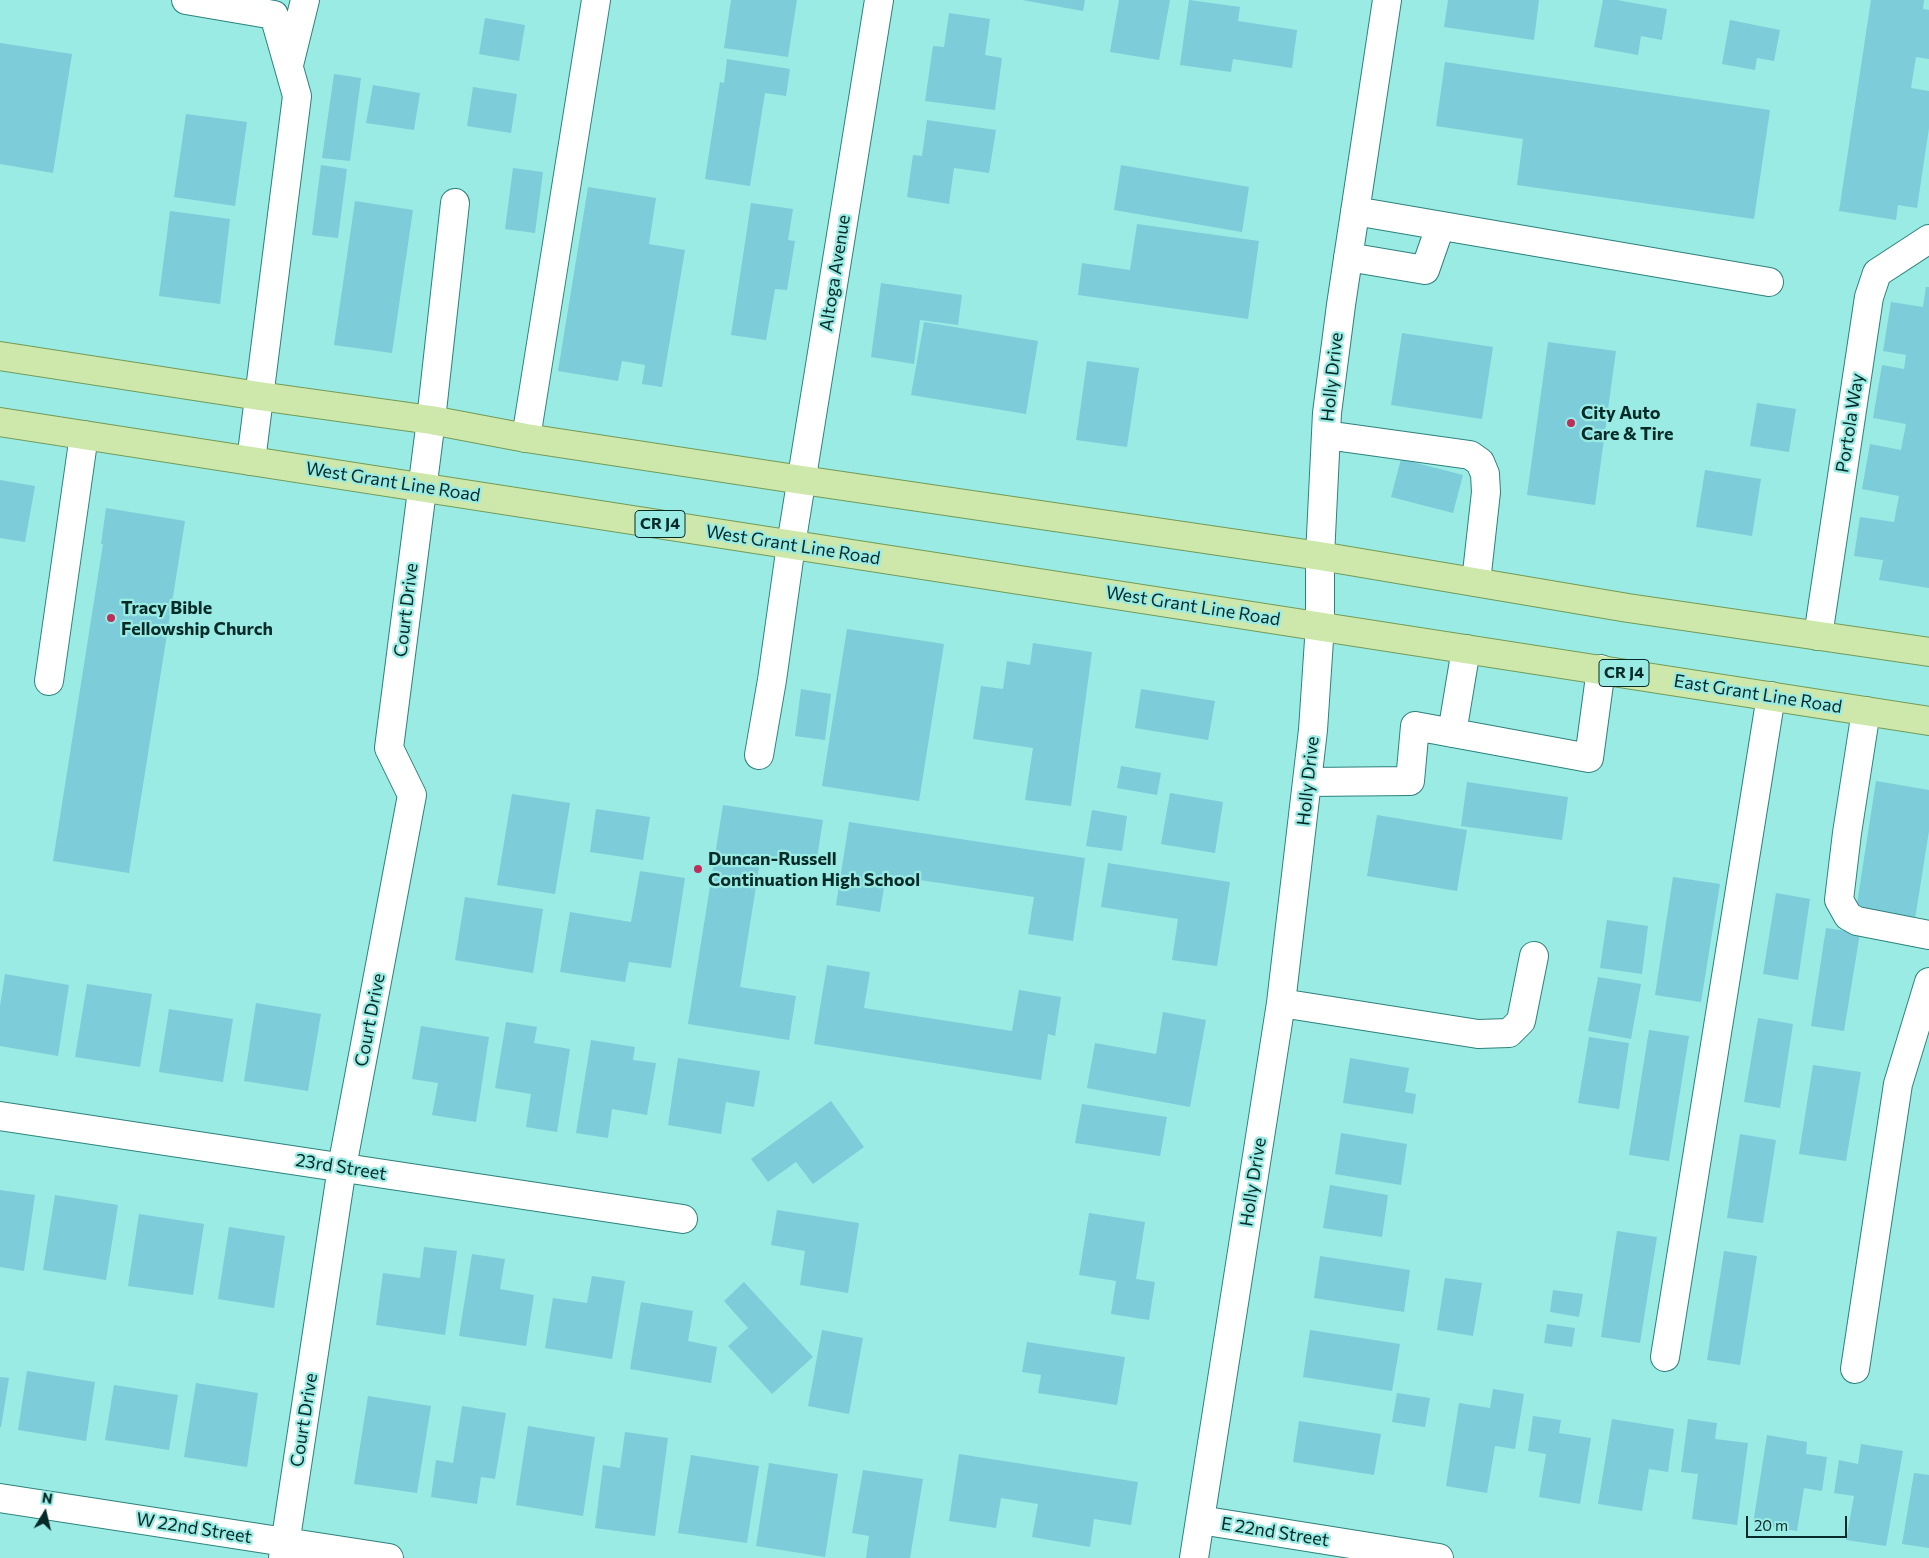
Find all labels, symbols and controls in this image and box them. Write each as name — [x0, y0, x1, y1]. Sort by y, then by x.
street label: Altoga Avenue — [815, 213, 855, 333]
street label: Holly Drive — [1317, 331, 1347, 423]
street label: Portola Way — [1831, 372, 1869, 474]
place label: City Auto Care & Tire — [1581, 402, 1673, 444]
marker: City Auto Care & Tire — [1565, 417, 1577, 429]
street label: West Grant Line Road — [304, 458, 482, 506]
road number: CR J4 — [635, 510, 685, 538]
street label: West Grant Line Road — [704, 521, 882, 569]
street label: Court Drive — [390, 562, 422, 658]
street label: West Grant Line Road — [1104, 582, 1282, 630]
place label: Tracy Bible Fellowship Church — [121, 597, 273, 640]
marker: Tracy Bible Fellowship Church — [105, 612, 117, 624]
road number: CR J4 — [1599, 660, 1649, 686]
street label: East Grant Line Road — [1672, 670, 1844, 718]
street label: Holly Drive — [1293, 735, 1323, 827]
place label: Duncan-Russell Continuation High School — [708, 848, 920, 891]
marker: Duncan-Russell Continuation High School — [692, 863, 704, 875]
street label: Court Drive — [350, 971, 390, 1069]
street label: Holly Drive — [1235, 1136, 1271, 1228]
street label: 23rd Street — [294, 1149, 388, 1185]
street label: Court Drive — [286, 1372, 322, 1468]
north arrow — [20, 1488, 70, 1538]
text: N — [41, 1488, 54, 1507]
scale bar — [1749, 1506, 1850, 1538]
street label: W 22nd Street — [135, 1508, 253, 1548]
street label: E 22nd Street — [1219, 1513, 1331, 1551]
text: 20 m — [1754, 1516, 1788, 1534]

